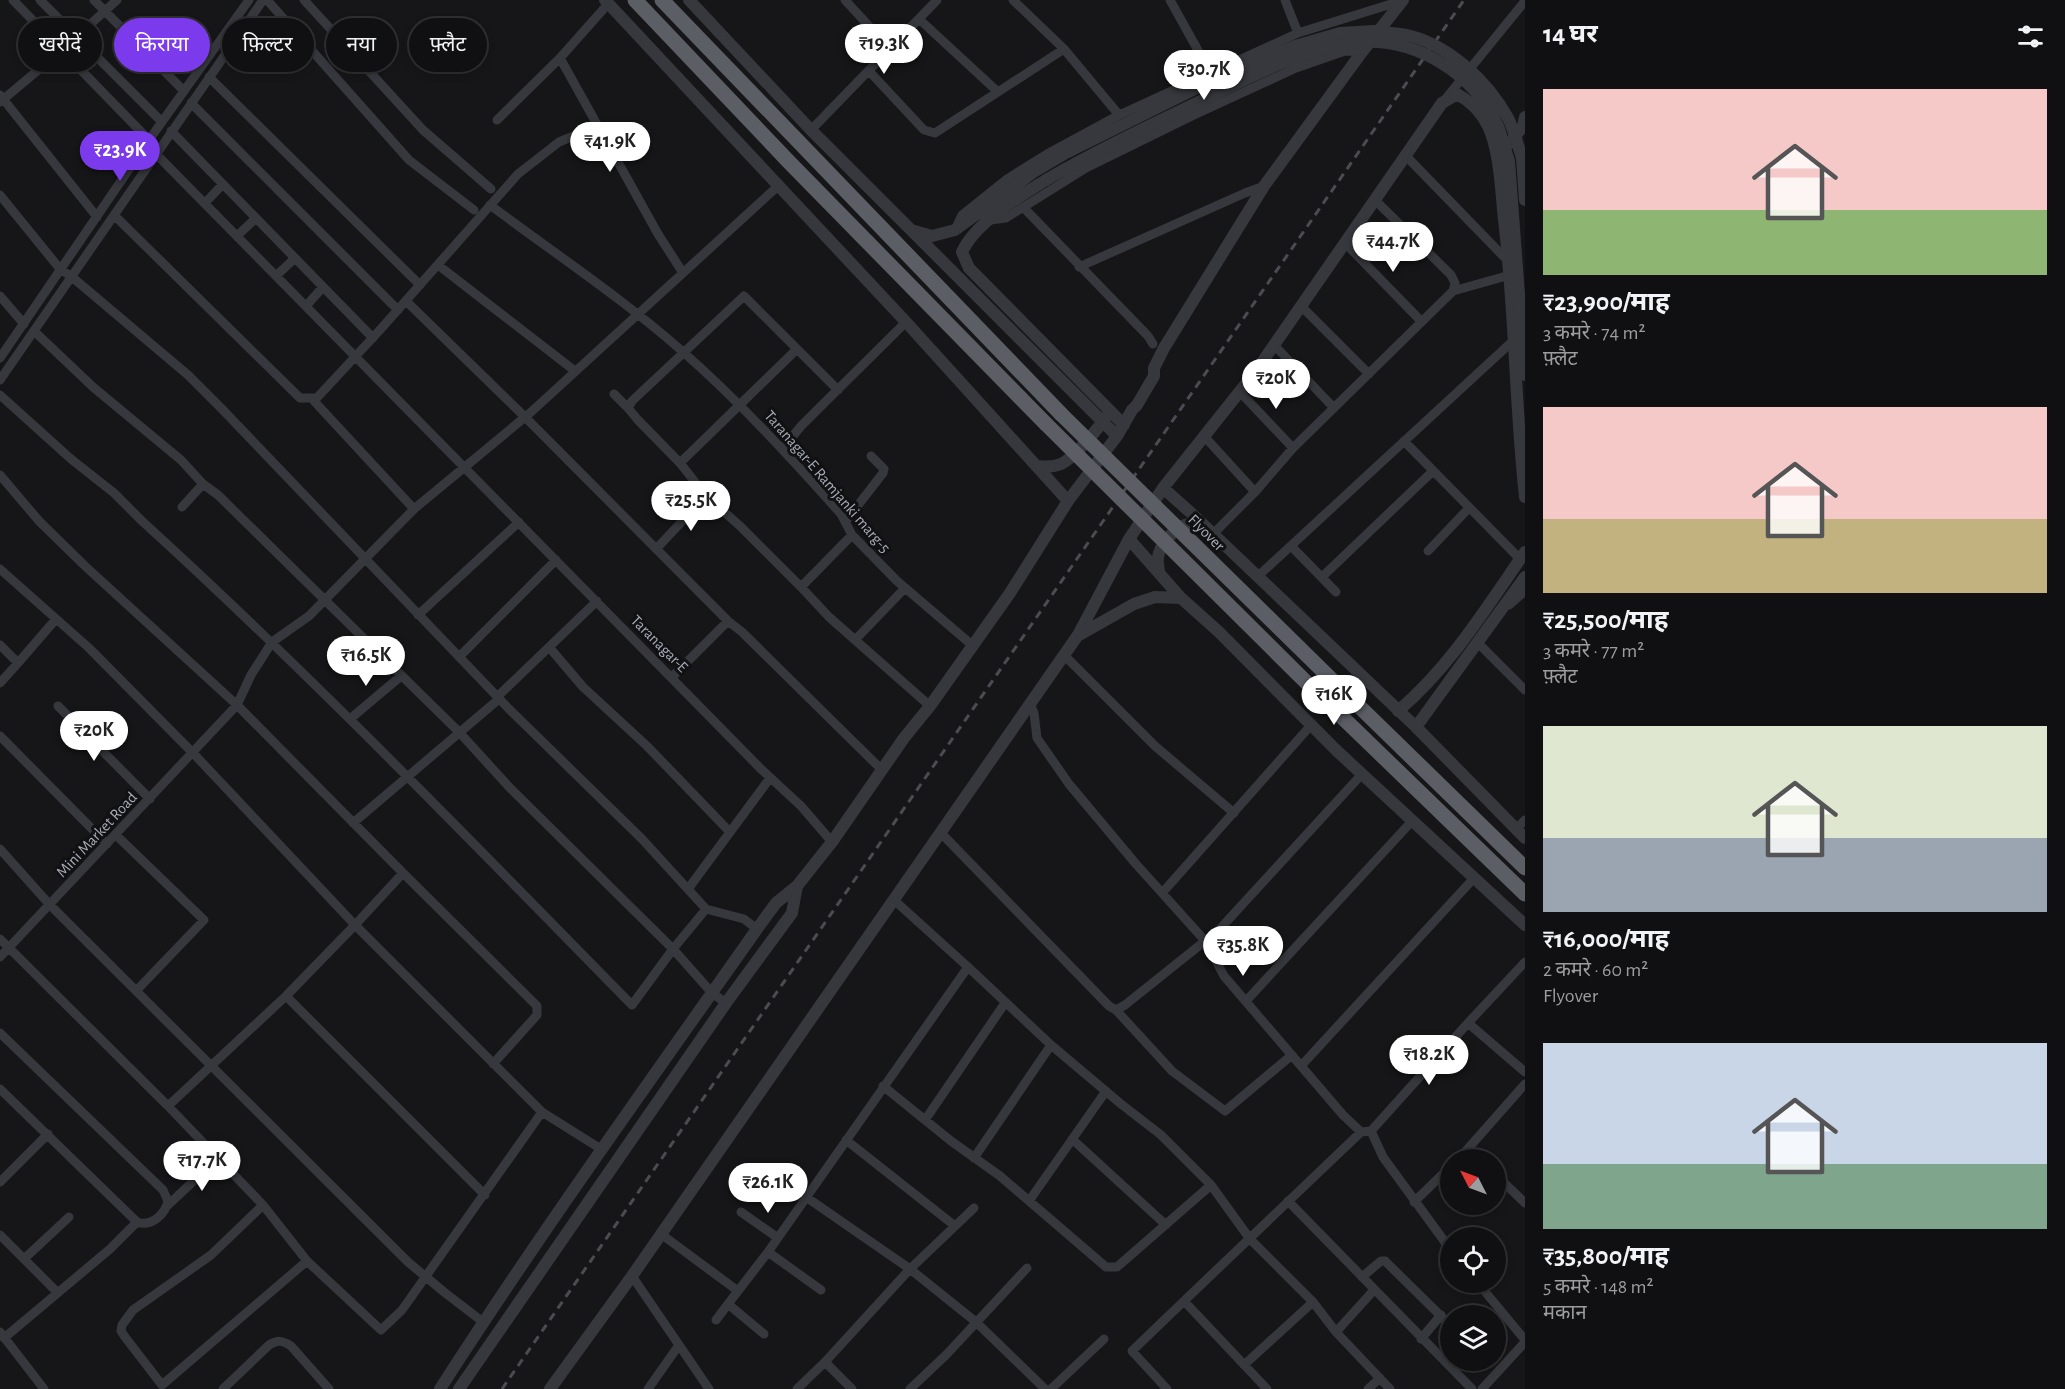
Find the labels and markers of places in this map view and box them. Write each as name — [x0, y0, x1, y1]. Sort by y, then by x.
pin: ₹19.3K — [835, 24, 933, 75]
pin: ₹30.7K — [1155, 50, 1253, 101]
pin: ₹41.9K — [561, 122, 659, 173]
pin: ₹23.9K — [71, 131, 169, 182]
pin: ₹44.7K — [1344, 222, 1442, 273]
pin: ₹20K — [1240, 359, 1312, 410]
pin: ₹25.5K — [642, 481, 740, 532]
pin: ₹16.5K — [317, 636, 415, 687]
pin: ₹16K — [1298, 675, 1370, 726]
pin: ₹20K — [58, 711, 130, 762]
pin: ₹35.8K — [1194, 926, 1292, 977]
pin: ₹18.2K — [1380, 1035, 1478, 1086]
pin: ₹17.7K — [153, 1141, 251, 1192]
pin: ₹26.1K — [719, 1163, 817, 1214]

